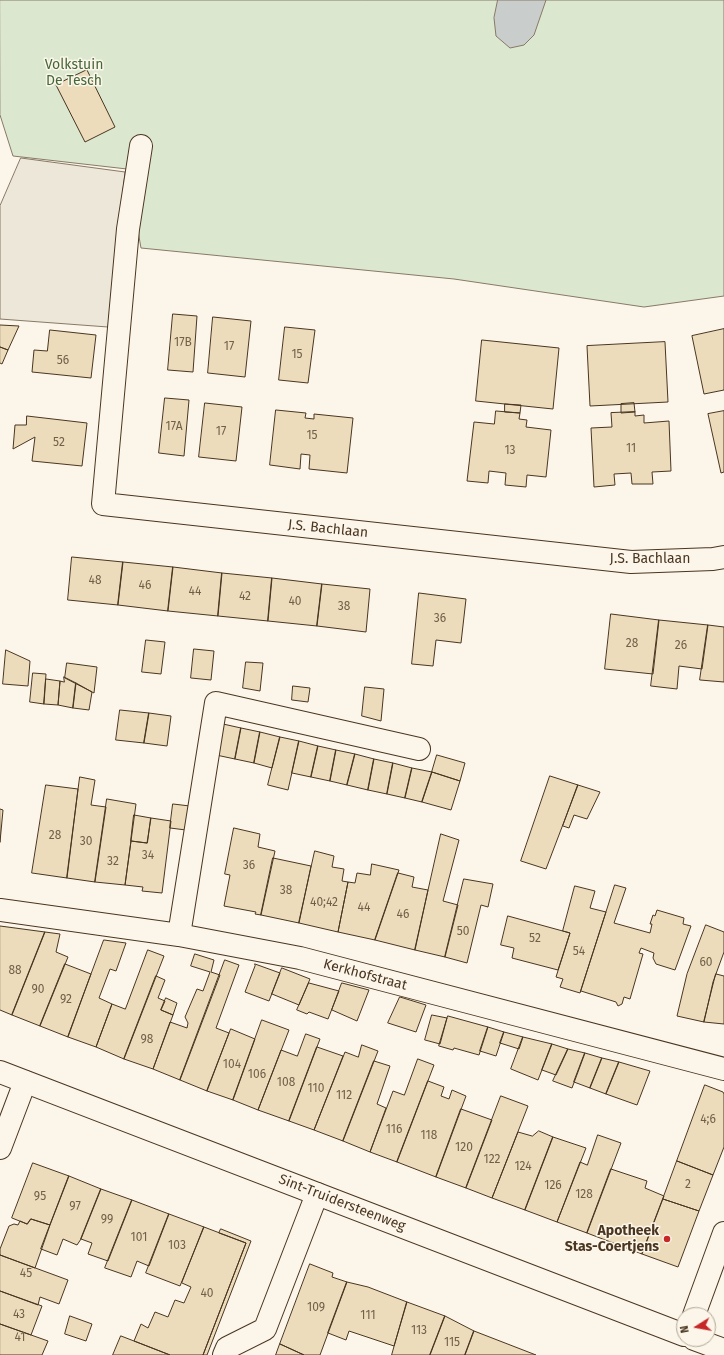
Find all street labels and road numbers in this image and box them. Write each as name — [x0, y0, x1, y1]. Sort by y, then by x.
street label: J.S. Bachlaan — [287, 516, 369, 542]
street label: J.S. Bachlaan — [610, 551, 690, 567]
street label: Kerkhofstraat — [321, 956, 409, 994]
street label: Sint-Truidersteenweg — [276, 1171, 408, 1235]

